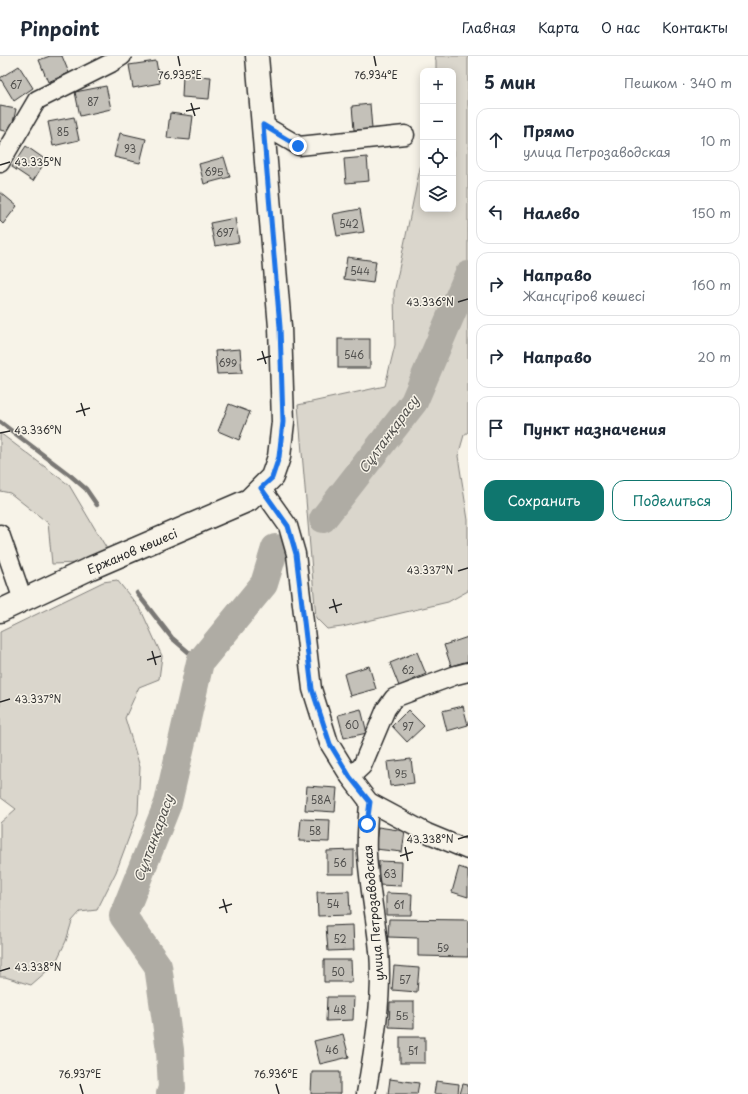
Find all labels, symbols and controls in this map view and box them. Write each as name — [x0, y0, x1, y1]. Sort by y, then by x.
text: Pinpoint — [20, 14, 100, 42]
text: Главная — [462, 17, 516, 38]
text: Карта — [538, 17, 579, 38]
text: О нас — [601, 17, 640, 38]
text: Контакты — [662, 17, 728, 38]
text: 76.935°E — [158, 67, 202, 82]
text: 76.934°E — [354, 67, 398, 82]
map controls — [420, 68, 456, 212]
button: + — [420, 68, 456, 104]
text: 5 мин — [484, 69, 536, 95]
text: Пешком · 340 m — [624, 73, 732, 92]
house number: 67 — [10, 77, 22, 92]
house number: 87 — [87, 94, 99, 109]
button: − — [420, 104, 456, 140]
text: Прямо — [523, 119, 574, 142]
house number: 85 — [57, 124, 69, 139]
icon: ahead — [485, 129, 507, 151]
text: 10 m — [701, 131, 731, 150]
route end — [289, 137, 307, 155]
button: locate — [420, 140, 456, 176]
house number: 93 — [124, 141, 136, 156]
text: улица Петрозаводская — [523, 142, 671, 161]
text: 43.335°N — [15, 154, 62, 169]
house number: 695 — [205, 164, 224, 179]
button: layers — [420, 176, 456, 212]
icon: left — [485, 201, 507, 223]
text: Налево — [523, 201, 580, 224]
text: 150 m — [692, 203, 731, 222]
house number: 542 — [339, 216, 359, 231]
house number: 697 — [216, 225, 234, 240]
house number: 544 — [350, 263, 370, 278]
text: Направо — [523, 263, 592, 286]
icon: right — [485, 273, 507, 295]
text: 160 m — [692, 275, 731, 294]
text: Жансүгіров көшесі — [523, 286, 645, 305]
text: 43.336°N — [406, 294, 454, 309]
icon: right — [485, 345, 507, 367]
text: Направо — [523, 345, 592, 368]
house number: 546 — [344, 347, 364, 362]
text: 20 m — [697, 347, 731, 366]
house number: 699 — [219, 355, 237, 370]
water label: Сұлтанқарасу — [353, 390, 423, 477]
icon: arrive — [485, 417, 507, 439]
text: Пункт назначения — [523, 417, 666, 440]
text: 43.336°N — [14, 422, 62, 437]
button: Сохранить — [484, 480, 604, 521]
button: Поделиться — [612, 480, 732, 521]
street label: Ержанов көшесі — [84, 524, 180, 578]
text: 43.337°N — [407, 562, 453, 577]
house number: 62 — [401, 662, 415, 677]
text: 43.337°N — [15, 691, 61, 706]
house number: 60 — [345, 717, 359, 732]
house number: 97 — [402, 719, 414, 734]
house number: 95 — [395, 766, 407, 781]
water label: Сұлтанқарасу — [128, 790, 178, 884]
house number: 58А — [311, 792, 332, 807]
route start — [358, 815, 376, 833]
house number: 58 — [309, 823, 321, 838]
text: 43.338°N — [406, 831, 454, 846]
street label: улица Петрозаводская — [358, 844, 388, 982]
house number: 56 — [333, 855, 347, 870]
house number: 63 — [383, 866, 397, 881]
house number: 54 — [326, 896, 340, 911]
house number: 61 — [393, 897, 405, 912]
house number: 52 — [333, 931, 347, 946]
house number: 59 — [437, 940, 449, 955]
text: 43.338°N — [14, 959, 62, 974]
house number: 50 — [331, 964, 345, 979]
house number: 57 — [399, 972, 411, 987]
house number: 48 — [334, 1002, 346, 1017]
house number: 55 — [396, 1008, 409, 1023]
house number: 46 — [325, 1042, 339, 1057]
house number: 51 — [408, 1043, 418, 1058]
text: 76.937°E — [59, 1066, 101, 1081]
text: 76.936°E — [254, 1066, 298, 1081]

